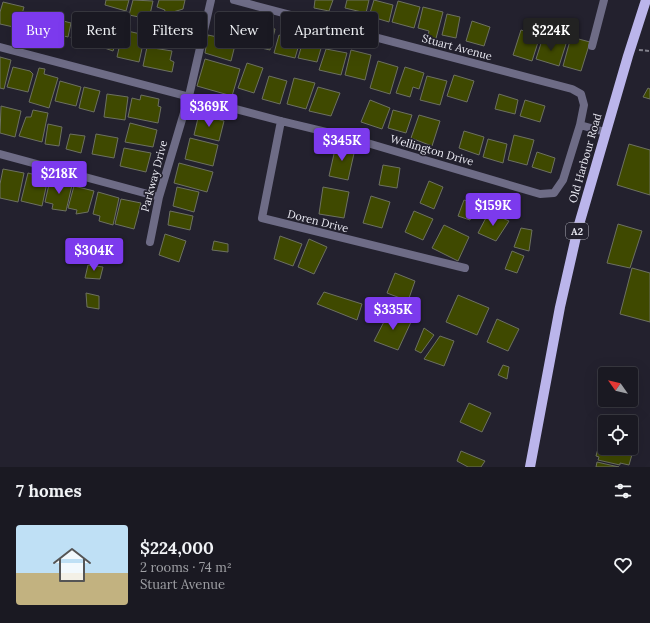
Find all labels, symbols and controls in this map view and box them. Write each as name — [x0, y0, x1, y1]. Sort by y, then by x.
chip: Buy — [12, 12, 64, 48]
chip: Rent — [72, 12, 130, 48]
chip: Filters — [138, 12, 207, 48]
chip: New — [215, 12, 273, 48]
chip: Apartment — [281, 12, 378, 48]
pin: $224K — [523, 18, 579, 52]
text: $224K — [532, 22, 570, 39]
street label: Stuart Avenue — [420, 31, 494, 63]
pin: $369K — [181, 94, 237, 128]
text: $369K — [189, 98, 229, 115]
street label: Old Harbour Road — [565, 111, 605, 204]
pin: $345K — [314, 128, 370, 162]
street label: Wellington Drive — [389, 131, 475, 169]
text: $345K — [323, 132, 361, 149]
street label: Parkway Drive — [138, 139, 170, 213]
pin: $218K — [31, 161, 87, 195]
text: $218K — [41, 165, 77, 182]
pin: $159K — [465, 193, 521, 227]
text: $159K — [475, 197, 511, 214]
street label: Doren Drive — [286, 207, 350, 235]
road number: A2 — [566, 223, 588, 239]
pin: $304K — [66, 238, 122, 272]
text: $304K — [74, 242, 114, 259]
pin: $335K — [365, 297, 421, 331]
text: $335K — [374, 301, 412, 318]
north arrow — [598, 367, 638, 407]
map controls — [598, 367, 638, 455]
button: locate — [598, 415, 638, 455]
text: 7 homes — [16, 480, 82, 502]
icon: filters — [612, 480, 634, 502]
text: $224,000 — [140, 537, 214, 559]
icon: home — [48, 541, 96, 589]
icon: heart — [612, 554, 634, 576]
text: 2 rooms · 74 m² — [140, 559, 232, 576]
text: Stuart Avenue — [140, 576, 225, 593]

